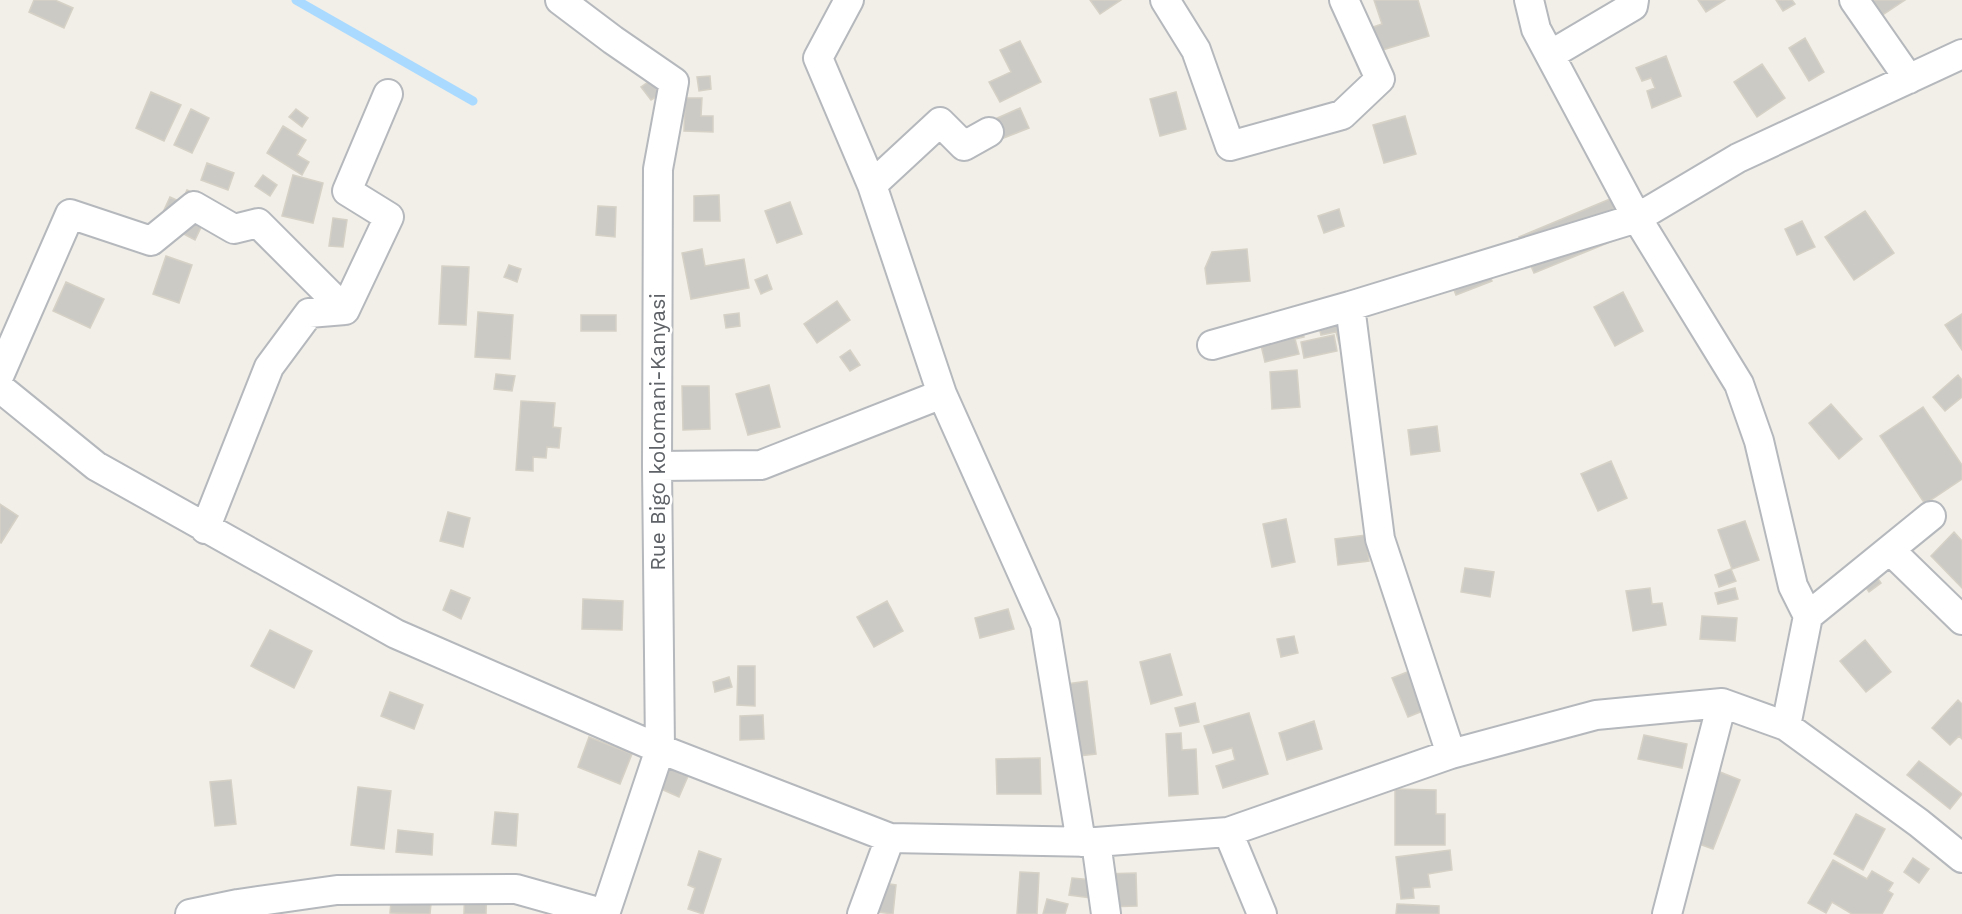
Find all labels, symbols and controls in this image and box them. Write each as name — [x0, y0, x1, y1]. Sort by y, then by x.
street label: Rue Bigo kolomani-Kanyasi — [645, 293, 670, 571]

